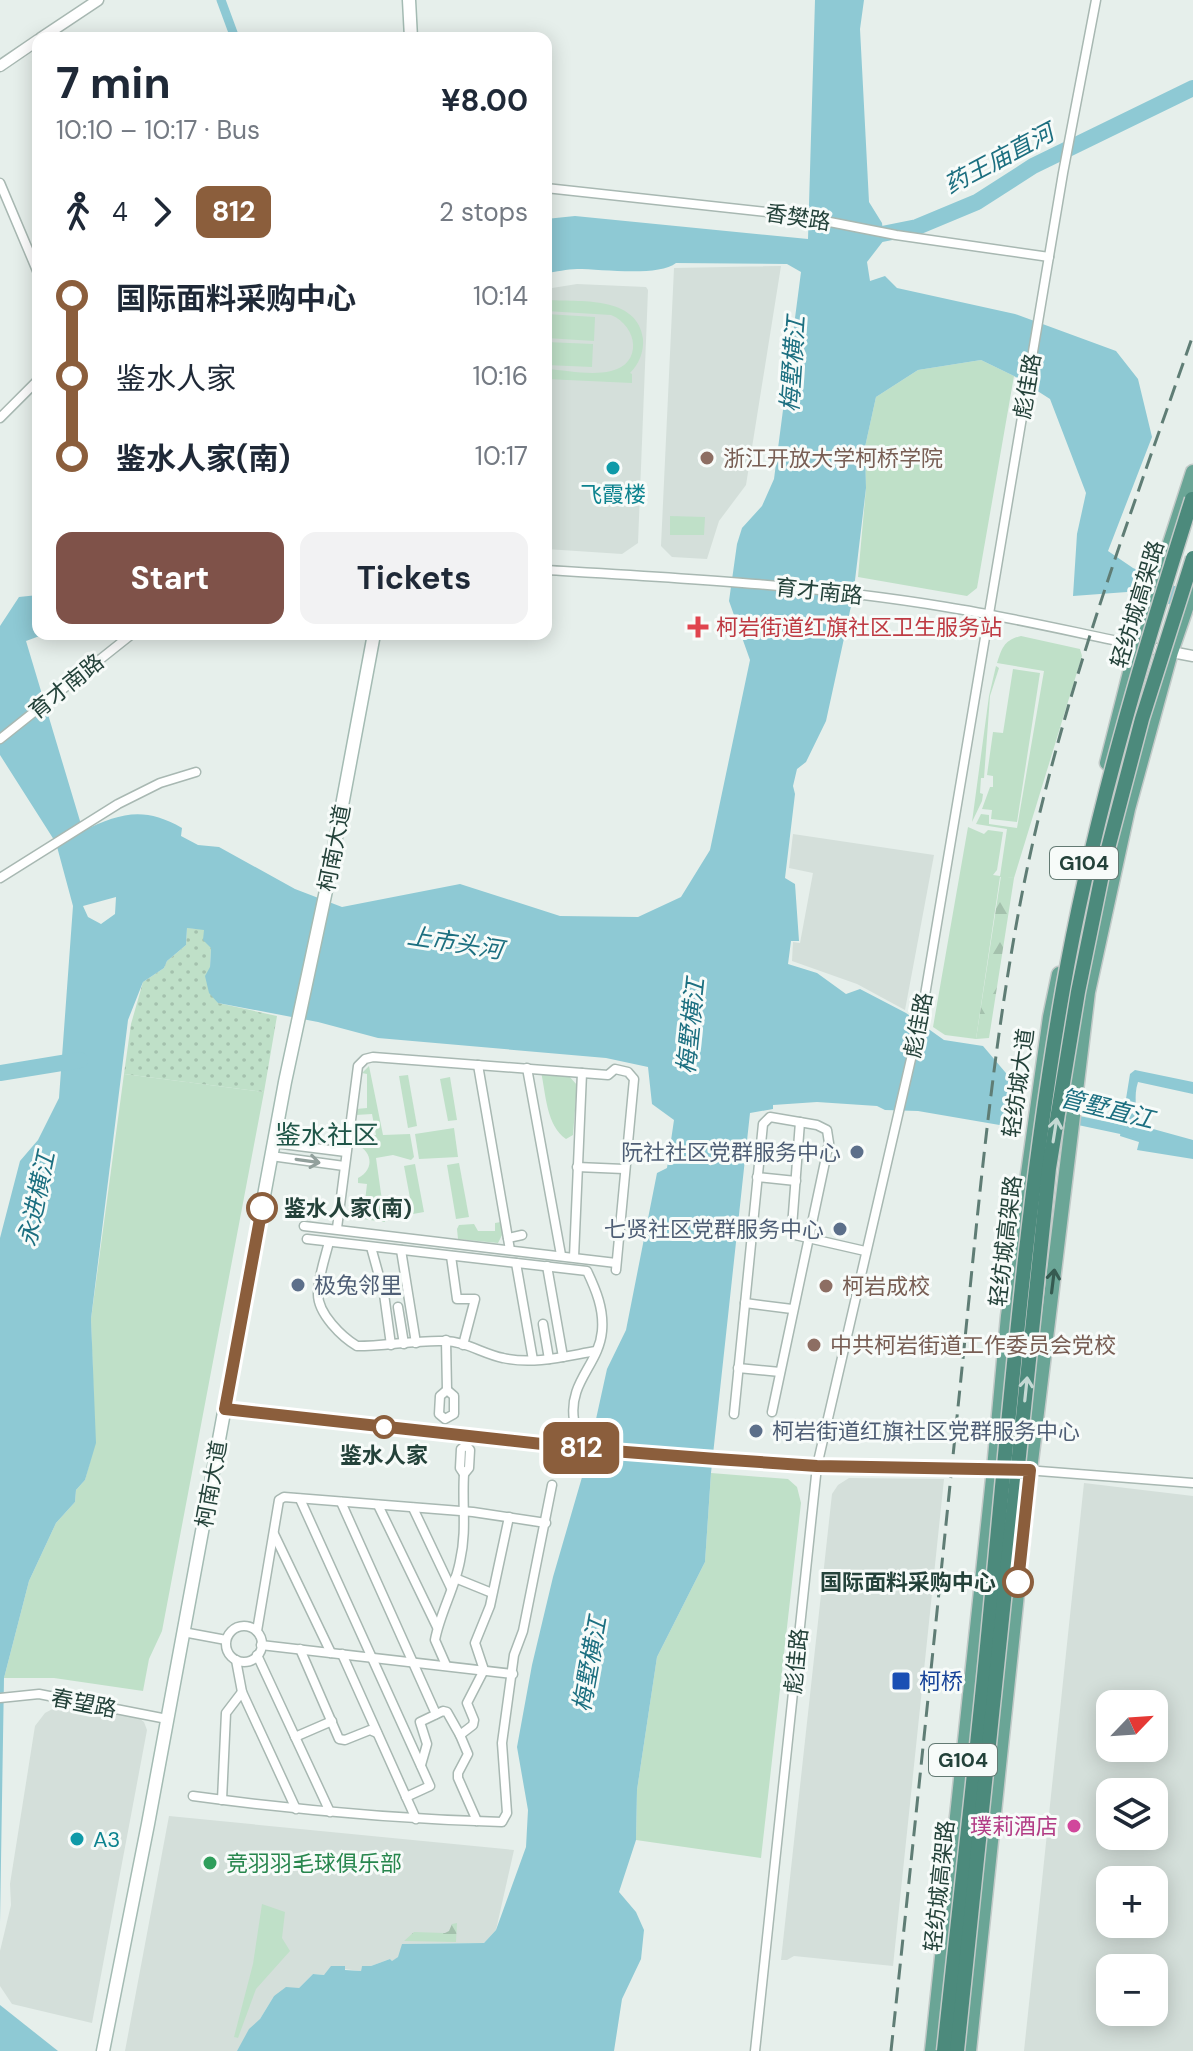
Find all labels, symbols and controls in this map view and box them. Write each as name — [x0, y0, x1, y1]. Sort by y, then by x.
text: 7 min — [56, 54, 171, 112]
text: ¥8.00 — [441, 81, 528, 120]
text: 10:10 – 10:17 · Bus — [56, 113, 260, 147]
water label: 药王庙直河 — [939, 115, 1063, 200]
icon: walk — [56, 190, 100, 234]
icon: forward — [140, 190, 184, 234]
text: 812 — [212, 193, 255, 230]
text: 4 — [112, 195, 128, 229]
text: 2 stops — [439, 195, 528, 229]
street label: 香樊路 — [763, 198, 833, 237]
text: 国际面料采购中心 — [116, 279, 356, 318]
text: 10:14 — [473, 279, 528, 313]
water label: 梅墅横江 — [774, 312, 812, 413]
street label: 彪佳路 — [1007, 351, 1048, 421]
text: 鉴水人家 — [116, 359, 236, 398]
text: 10:16 — [472, 359, 528, 393]
text: 鉴水人家(南) — [116, 439, 290, 478]
text: 10:17 — [475, 439, 528, 473]
place label: 浙江开放大学柯桥学院 — [723, 444, 943, 473]
marker: 浙江开放大学柯桥学院 — [698, 449, 716, 467]
marker: 飞霞楼 — [604, 459, 622, 477]
place label: 飞霞楼 — [580, 480, 646, 509]
button: Start — [56, 532, 284, 624]
button: Tickets — [300, 532, 528, 624]
street label: 轻纺城高架路 — [1104, 537, 1171, 672]
street label: 育才南路 — [774, 572, 864, 611]
place label: 柯岩街道红旗社区卫生服务站 — [716, 613, 1002, 642]
marker: 柯岩街道红旗社区卫生服务站 — [687, 616, 709, 638]
street label: 育才南路 — [23, 647, 110, 725]
street label: 柯南大道 — [312, 802, 357, 894]
road number: G104 — [1050, 847, 1118, 879]
water label: 上市头河 — [405, 920, 509, 966]
water label: 梅墅横江 — [670, 974, 711, 1075]
street label: 彪佳路 — [898, 990, 939, 1060]
street label: 轻纺城大道 — [996, 1027, 1041, 1140]
water label: 管墅直江 — [1057, 1082, 1160, 1136]
district label: 鉴水社区 — [275, 1118, 379, 1152]
one-way arrow — [1048, 1118, 1063, 1143]
place label: 阮社社区党群服务中心 — [621, 1138, 841, 1167]
marker: 阮社社区党群服务中心 — [848, 1143, 866, 1161]
water label: 永进横江 — [11, 1146, 62, 1249]
one-way arrow — [294, 1154, 320, 1169]
street label: 轻纺城高架路 — [983, 1174, 1028, 1308]
marker: 鉴水人家(南) — [247, 1193, 277, 1223]
place label: 鉴水人家(南) — [284, 1194, 412, 1223]
place label: 七贤社区党群服务中心 — [604, 1215, 824, 1244]
marker: 七贤社区党群服务中心 — [831, 1220, 849, 1238]
one-way arrow — [1046, 1269, 1061, 1294]
place label: 极兔邻里 — [314, 1271, 402, 1300]
place label: 柯岩成校 — [842, 1272, 930, 1301]
marker: 极兔邻里 — [289, 1276, 307, 1294]
marker: 柯岩成校 — [817, 1277, 835, 1295]
place label: 中共柯岩街道工作委员会党校 — [830, 1331, 1116, 1360]
marker: 中共柯岩街道工作委员会党校 — [805, 1336, 823, 1354]
one-way arrow — [1019, 1376, 1034, 1402]
marker: 鉴水人家 — [373, 1416, 395, 1438]
place label: 柯岩街道红旗社区党群服务中心 — [772, 1417, 1080, 1446]
line badge: 812 — [535, 1422, 627, 1474]
marker: 柯岩街道红旗社区党群服务中心 — [747, 1422, 765, 1440]
text: 812 — [559, 1429, 603, 1466]
street label: 柯南大道 — [190, 1438, 233, 1530]
place label: 鉴水人家 — [340, 1441, 428, 1470]
marker: 国际面料采购中心 — [1003, 1567, 1033, 1597]
place label: 国际面料采购中心 — [820, 1568, 996, 1597]
water label: 梅墅横江 — [566, 1611, 614, 1714]
street label: 彪佳路 — [779, 1627, 814, 1695]
place label: 柯桥 — [919, 1667, 963, 1696]
marker: 柯桥 — [890, 1670, 912, 1692]
street label: 春望路 — [49, 1683, 119, 1724]
north arrow — [1096, 1690, 1168, 1762]
map controls — [1096, 1690, 1168, 2026]
road number: G104 — [929, 1744, 997, 1776]
button: layers — [1096, 1778, 1168, 1850]
place label: 璞莉酒店 — [970, 1812, 1058, 1841]
marker: 璞莉酒店 — [1065, 1817, 1083, 1835]
street label: 轻纺城高架路 — [918, 1819, 961, 1953]
place label: A3 — [93, 1825, 120, 1854]
marker: A3 — [68, 1830, 86, 1848]
place label: 竞羽羽毛球俱乐部 — [226, 1849, 402, 1878]
marker: 竞羽羽毛球俱乐部 — [201, 1854, 219, 1872]
button: + — [1096, 1866, 1168, 1938]
button: − — [1096, 1954, 1168, 2026]

